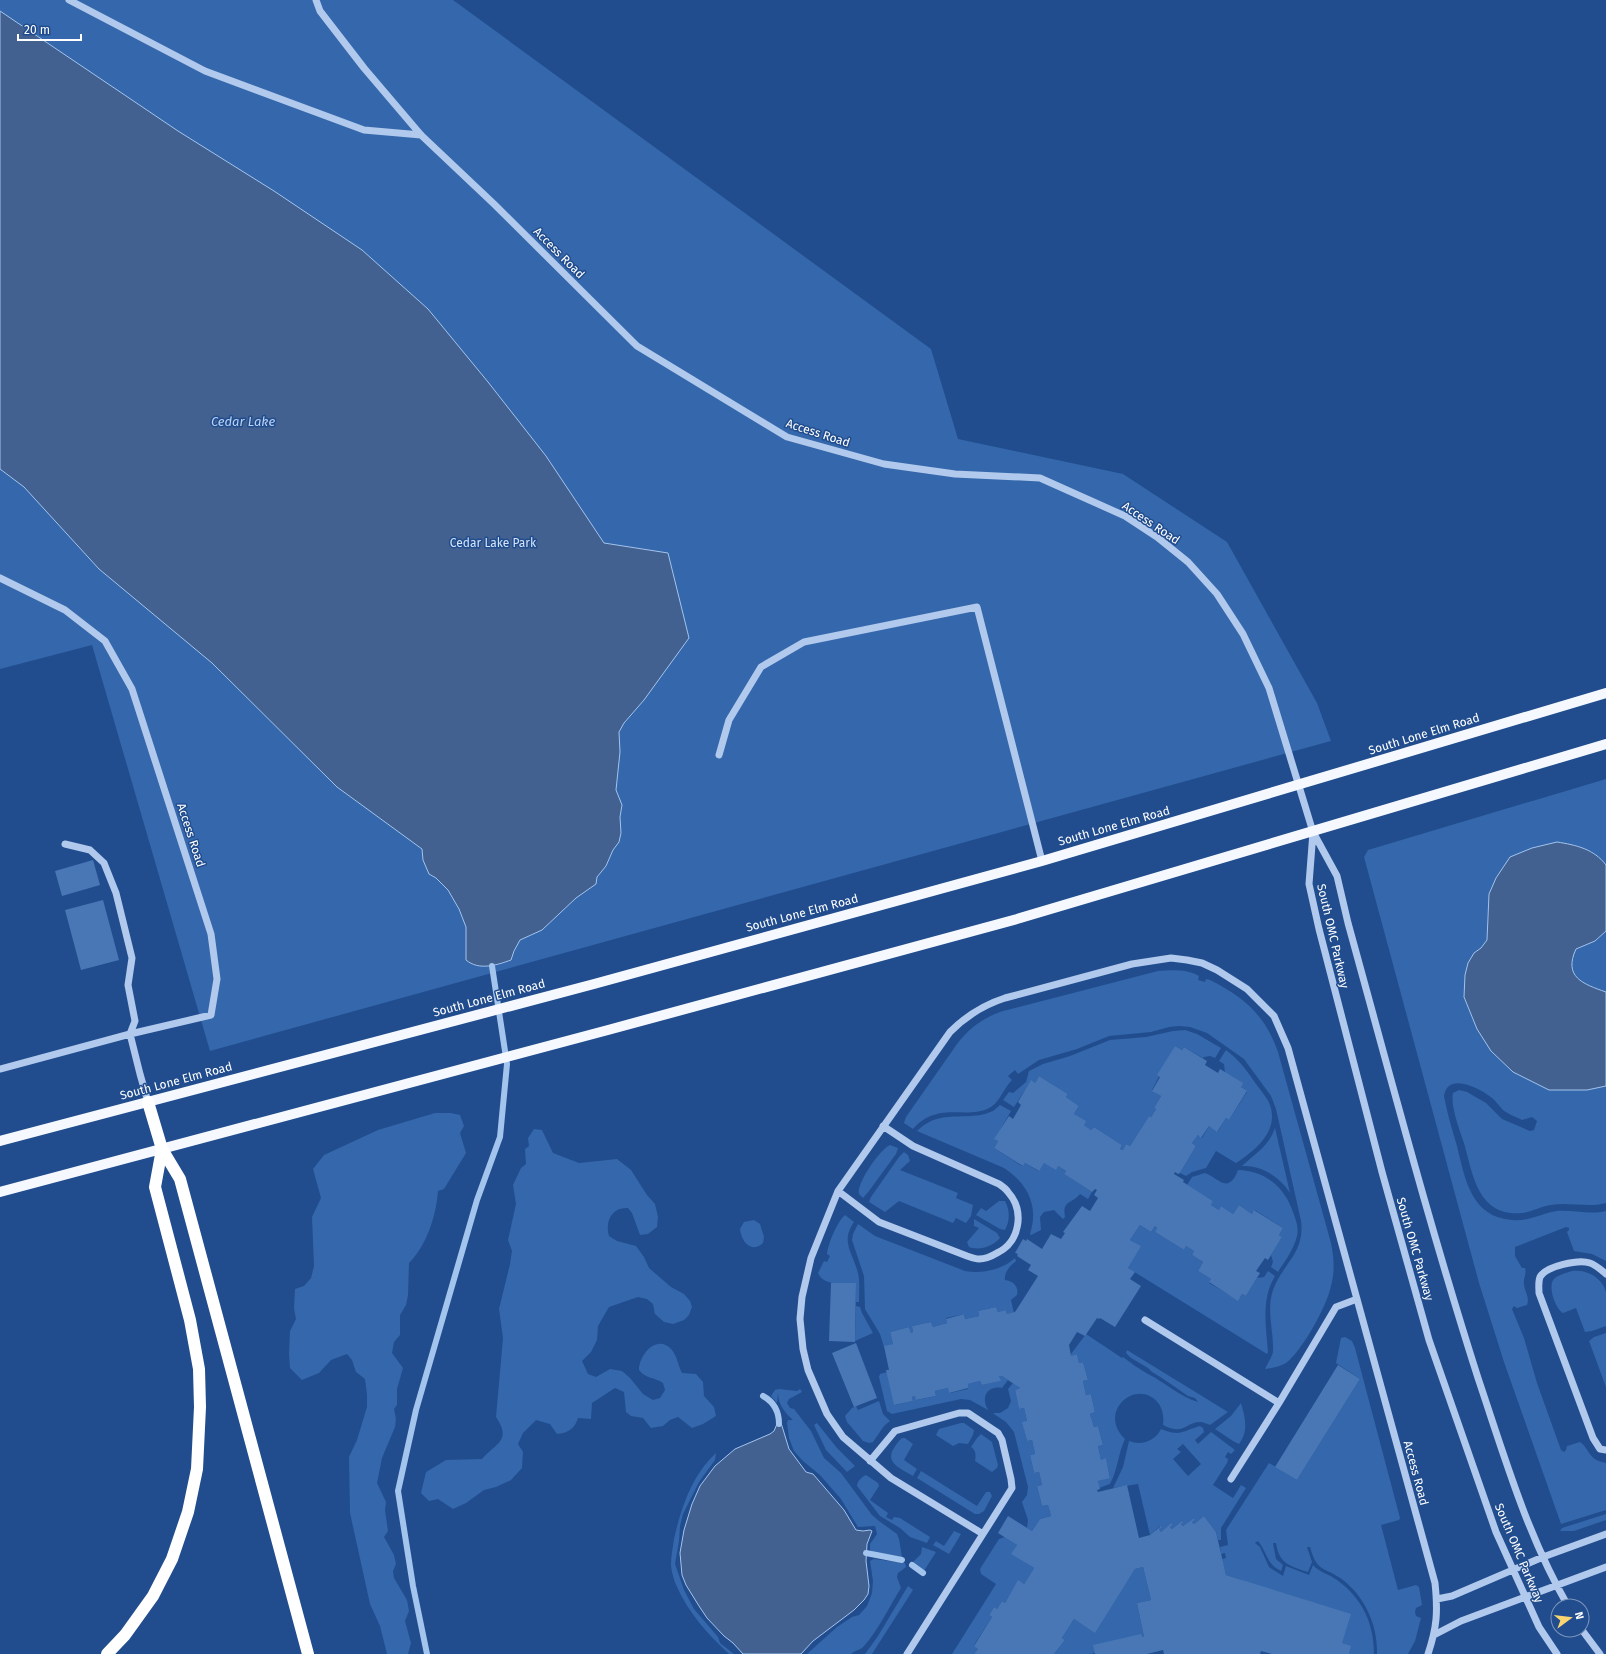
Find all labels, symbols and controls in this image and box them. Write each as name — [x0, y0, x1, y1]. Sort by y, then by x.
scale bar — [18, 16, 81, 42]
text: 20 m — [24, 23, 50, 37]
street label: Access Road — [531, 225, 587, 281]
water label: Cedar Lake — [211, 414, 275, 429]
street label: Access Road — [784, 416, 852, 450]
street label: Access Road — [1120, 499, 1182, 547]
park label: Cedar Lake Park — [450, 536, 537, 550]
street label: South Lone Elm Road — [1367, 710, 1481, 758]
street label: Access Road — [174, 801, 208, 869]
street label: South Lone Elm Road — [1057, 803, 1171, 849]
street label: South OMC Parkway — [1314, 882, 1352, 990]
street label: South Lone Elm Road — [744, 891, 860, 935]
street label: South Lone Elm Road — [431, 976, 547, 1020]
street label: South Lone Elm Road — [118, 1059, 234, 1103]
street label: South OMC Parkway — [1394, 1196, 1436, 1302]
street label: Access Road — [1401, 1439, 1431, 1507]
street label: South OMC Parkway — [1492, 1501, 1546, 1605]
north arrow — [1550, 1598, 1590, 1638]
text: N — [1572, 1610, 1586, 1621]

